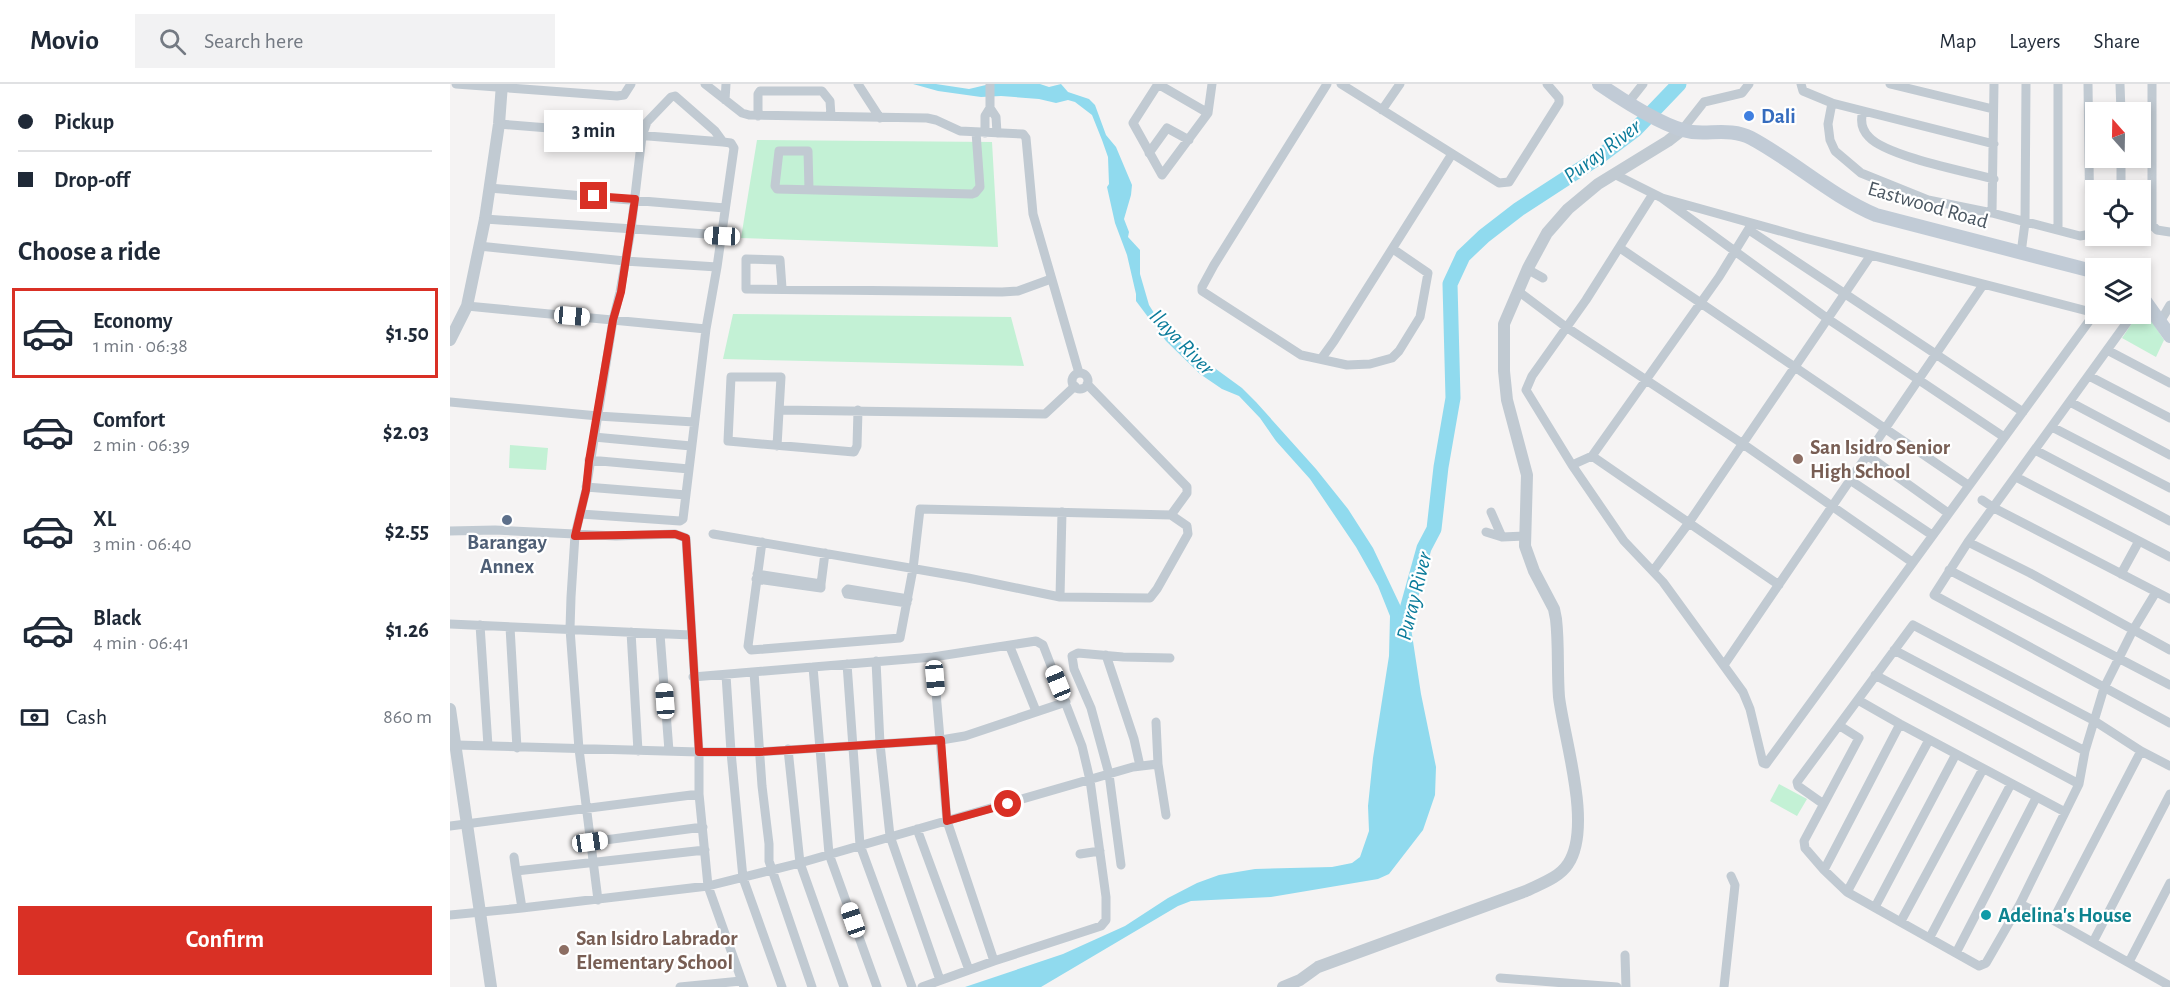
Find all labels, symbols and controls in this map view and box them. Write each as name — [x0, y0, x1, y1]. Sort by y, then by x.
search box — [135, 14, 555, 68]
icon: search — [156, 25, 189, 58]
text: Movio — [30, 27, 99, 55]
text: Search here — [204, 30, 303, 52]
text: Map — [1940, 31, 1976, 52]
text: Layers — [2009, 31, 2060, 52]
text: Share — [2093, 31, 2140, 52]
north arrow — [2085, 102, 2151, 168]
map controls — [2085, 102, 2151, 324]
place label: Dali — [1761, 106, 1796, 127]
callout: 3 min — [544, 109, 644, 151]
marker: Dali — [1742, 109, 1756, 123]
text: Pickup — [54, 111, 114, 133]
water label: Puray River — [1559, 115, 1645, 187]
text: 3 min — [572, 121, 615, 141]
text: Drop-off — [54, 169, 130, 191]
street label: Eastwood Road — [1865, 178, 1991, 232]
button: locate — [2085, 180, 2151, 246]
route end — [580, 182, 607, 209]
car — [704, 226, 740, 246]
text: Choose a ride — [18, 238, 161, 265]
button: layers — [2085, 258, 2151, 324]
car — [553, 305, 591, 327]
water label: Ilaya River — [1145, 305, 1219, 380]
icon: car — [21, 306, 75, 360]
text: Economy — [93, 310, 173, 332]
text: $1.50 — [385, 322, 429, 344]
text: 1 min · 06:38 — [93, 336, 188, 356]
icon: car — [21, 405, 75, 459]
text: Comfort — [93, 409, 165, 431]
text: $2.03 — [383, 421, 429, 443]
text: 2 min · 06:39 — [93, 435, 190, 455]
place label: San Isidro Senior High School — [1810, 437, 1951, 482]
marker: San Isidro Senior High School — [1791, 452, 1805, 466]
icon: car — [21, 504, 75, 558]
text: XL — [93, 508, 116, 530]
marker: Barangay Annex — [500, 513, 514, 527]
text: $2.55 — [385, 520, 429, 542]
place label: Barangay Annex — [467, 532, 548, 577]
text: 3 min · 06:40 — [93, 534, 192, 554]
water label: Puray River — [1392, 549, 1436, 642]
icon: car — [21, 603, 75, 657]
text: Black — [93, 607, 141, 629]
text: $1.26 — [385, 619, 429, 641]
text: 4 min · 06:41 — [93, 633, 189, 653]
car — [924, 659, 946, 697]
car — [1043, 663, 1073, 703]
car — [655, 682, 675, 720]
icon: cash — [18, 701, 51, 734]
text: Cash — [66, 706, 107, 728]
text: 860 m — [383, 707, 432, 727]
route start — [994, 790, 1021, 817]
car — [571, 831, 609, 853]
car — [839, 900, 867, 940]
place label: Adelina's House — [1998, 905, 2132, 926]
button: Confirm — [18, 906, 432, 975]
marker: Adelina's House — [1979, 908, 1993, 922]
place label: San Isidro Labrador Elementary School — [576, 928, 738, 973]
marker: San Isidro Labrador Elementary School — [557, 943, 571, 957]

